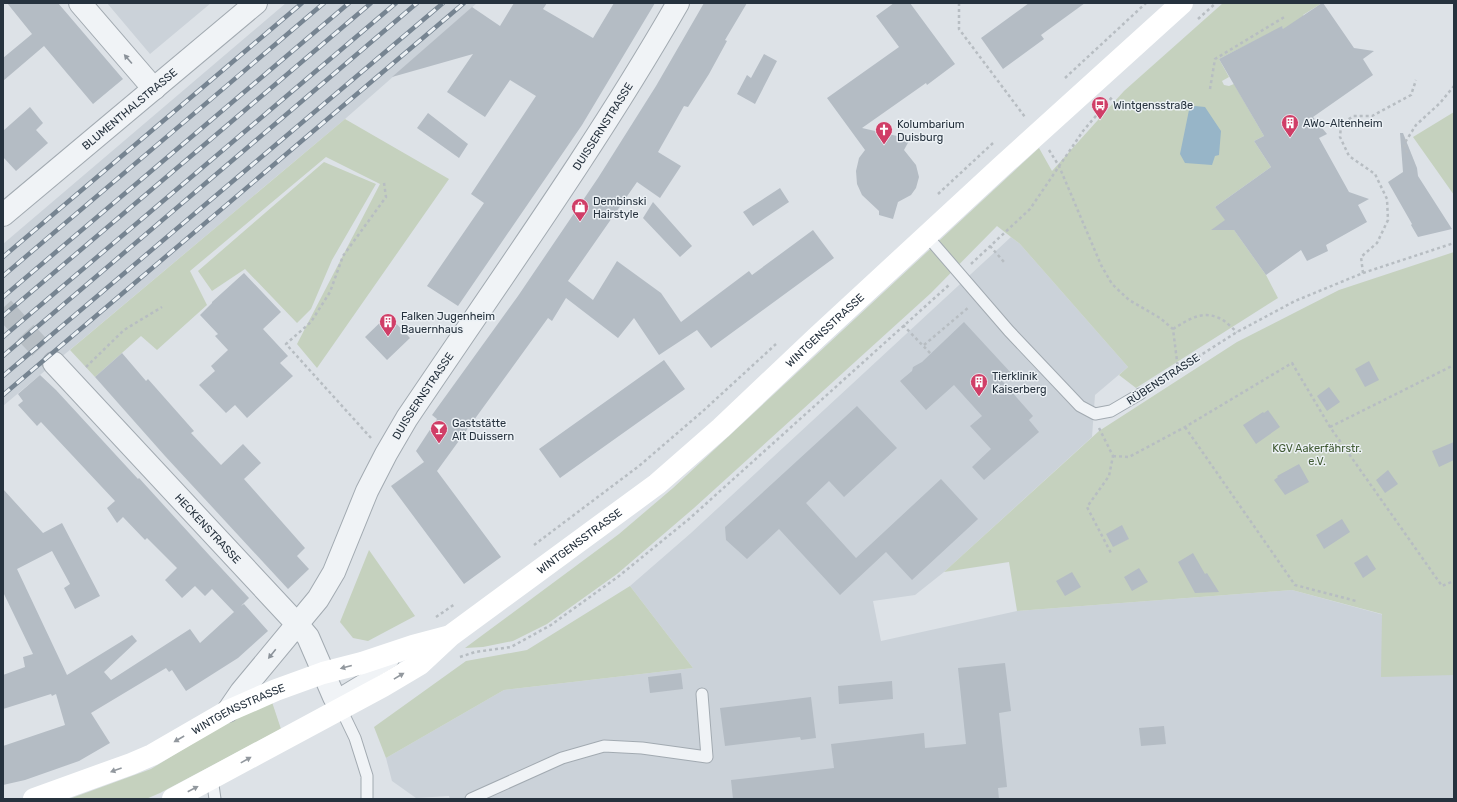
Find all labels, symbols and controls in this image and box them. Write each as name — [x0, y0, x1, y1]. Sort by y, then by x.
one-way arrow — [124, 54, 133, 65]
street label: BLUMENTHALSTRASSE — [80, 66, 180, 153]
street label: DUISSERNSTRASSE — [570, 80, 636, 173]
bus stop icon: Wintgensstraße — [1090, 95, 1110, 120]
place label: Wintgensstraße — [1113, 99, 1193, 112]
building icon: AWo-Altenheim — [1280, 113, 1300, 138]
place label: AWo-Altenheim — [1303, 117, 1383, 130]
place label: Kolumbarium Duisburg — [897, 118, 965, 144]
church icon: Kolumbarium Duisburg — [874, 120, 894, 145]
place label: Dembinski Hairstyle — [593, 195, 646, 221]
shop icon: Dembinski Hairstyle — [570, 197, 590, 222]
street label: WINTGENSSTRASSE — [783, 291, 867, 370]
place label: Falken Jugenheim Bauernhaus — [401, 310, 495, 336]
building icon: Falken Jugenheim Bauernhaus — [378, 312, 398, 337]
street label: DUISSERNSTRASSE — [390, 350, 457, 442]
street label: RÜBENSTRASSE — [1124, 351, 1203, 408]
place label: Tierklinik Kaiserberg — [992, 370, 1047, 396]
building icon: Tierklinik Kaiserberg — [969, 372, 989, 397]
place label: Gaststätte Alt Duissern — [452, 417, 514, 443]
bar icon: Gaststätte Alt Duissern — [429, 419, 449, 444]
park label: KGV Aakerfährstr. e.V. — [1272, 442, 1362, 468]
street label: HECKENSTRASSE — [172, 491, 244, 567]
street label: WINTGENSSTRASSE — [535, 506, 625, 577]
one-way arrow — [268, 648, 276, 659]
one-way arrow — [339, 665, 352, 671]
one-way arrow — [393, 673, 405, 680]
street label: WINTGENSSTRASSE — [190, 681, 287, 738]
one-way arrow — [173, 736, 185, 743]
one-way arrow — [240, 756, 252, 763]
one-way arrow — [110, 767, 122, 773]
one-way arrow — [187, 785, 199, 792]

